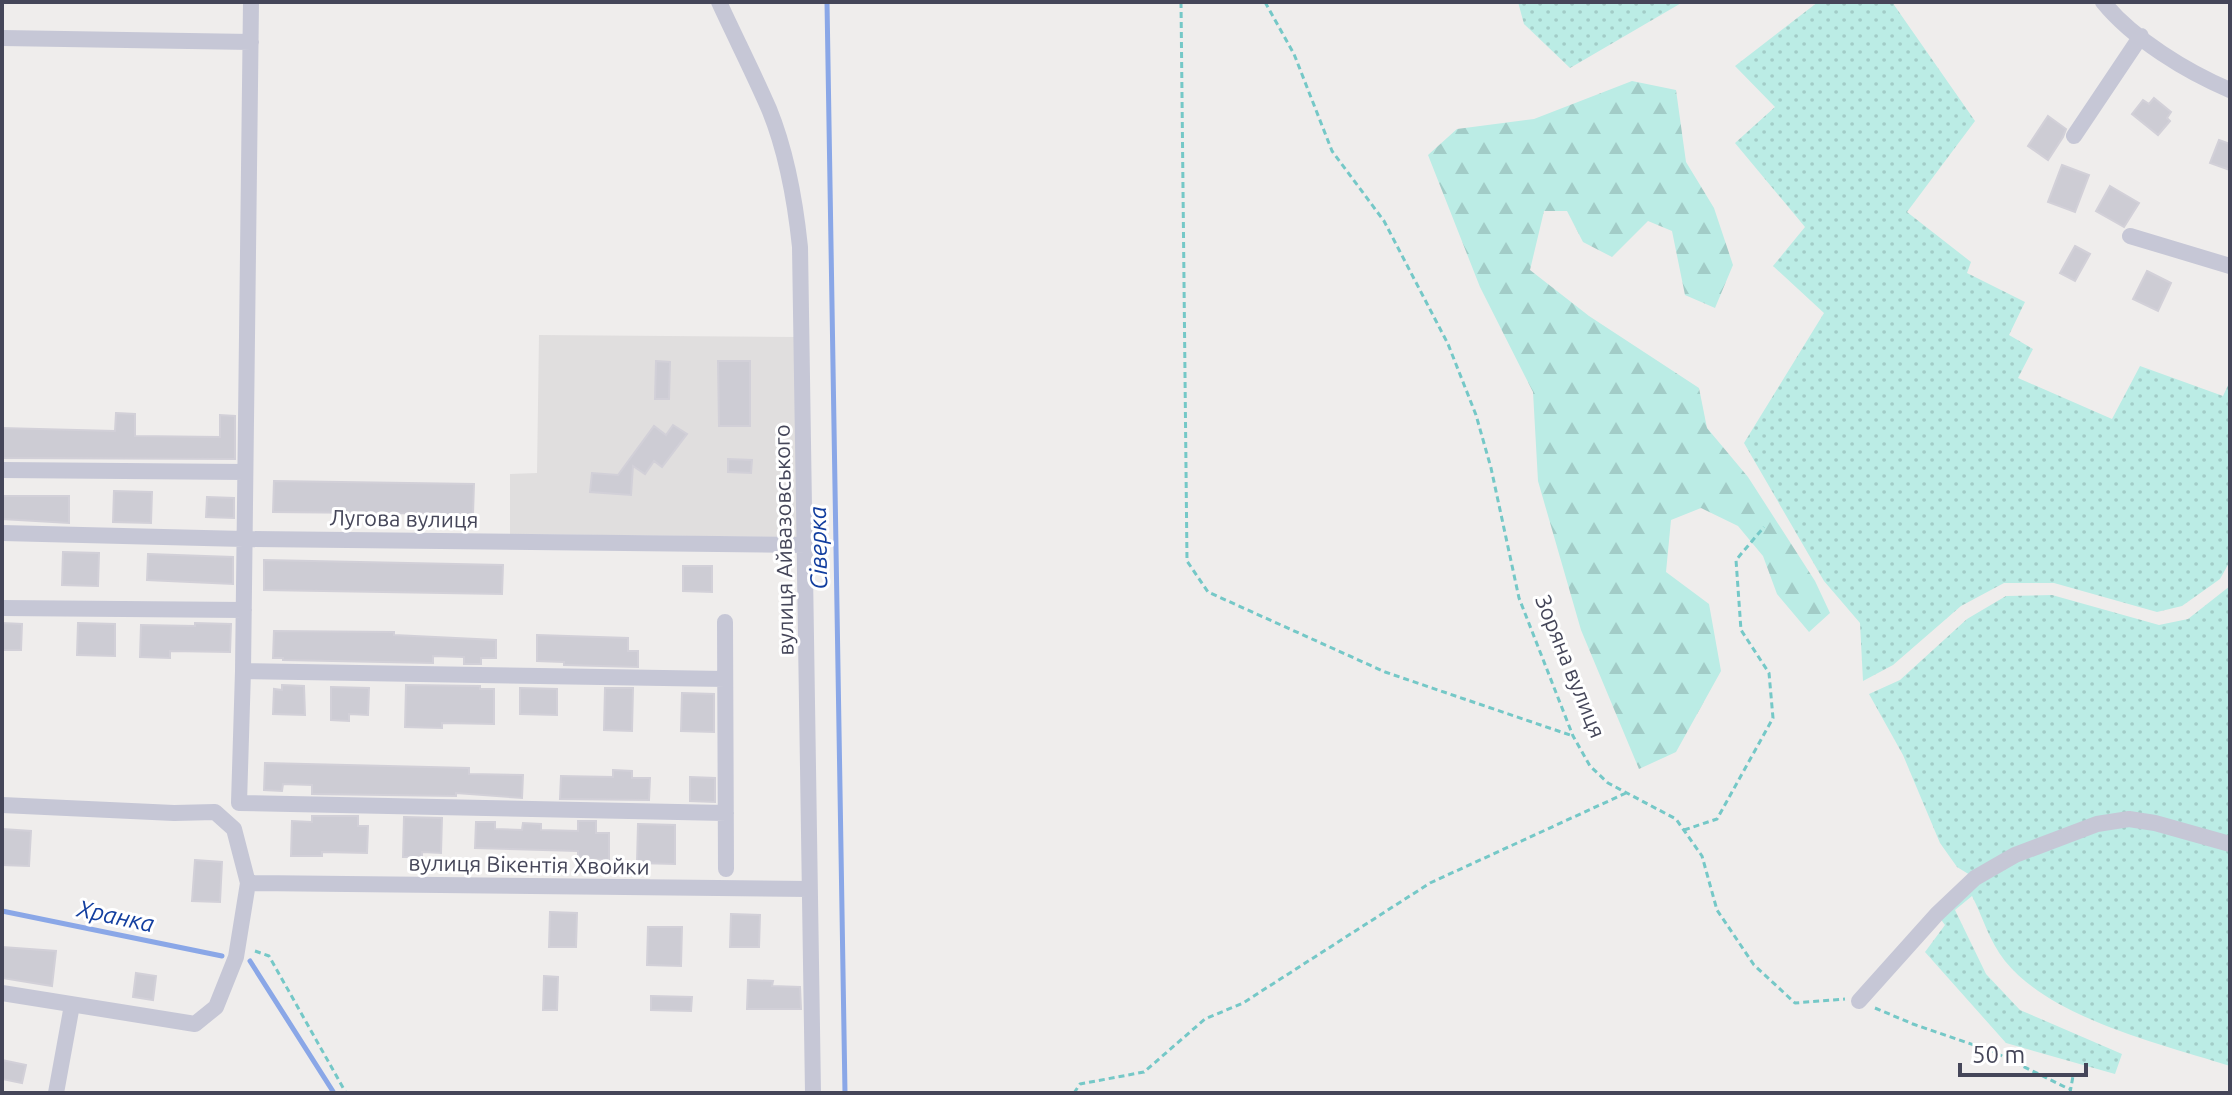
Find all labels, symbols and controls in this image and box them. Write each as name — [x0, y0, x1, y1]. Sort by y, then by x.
street label: вулиця Айвазовського — [768, 424, 798, 656]
street label: Лугова вулиця — [329, 504, 479, 532]
water label: Сіверка — [804, 506, 832, 590]
street label: Зоряна вулиця — [1531, 591, 1611, 741]
street label: вулиця Вікентія Хвойки — [408, 849, 650, 879]
water label: Хранка — [73, 894, 157, 937]
scale bar — [1960, 1027, 2086, 1077]
text: 50 m — [1972, 1041, 2025, 1068]

